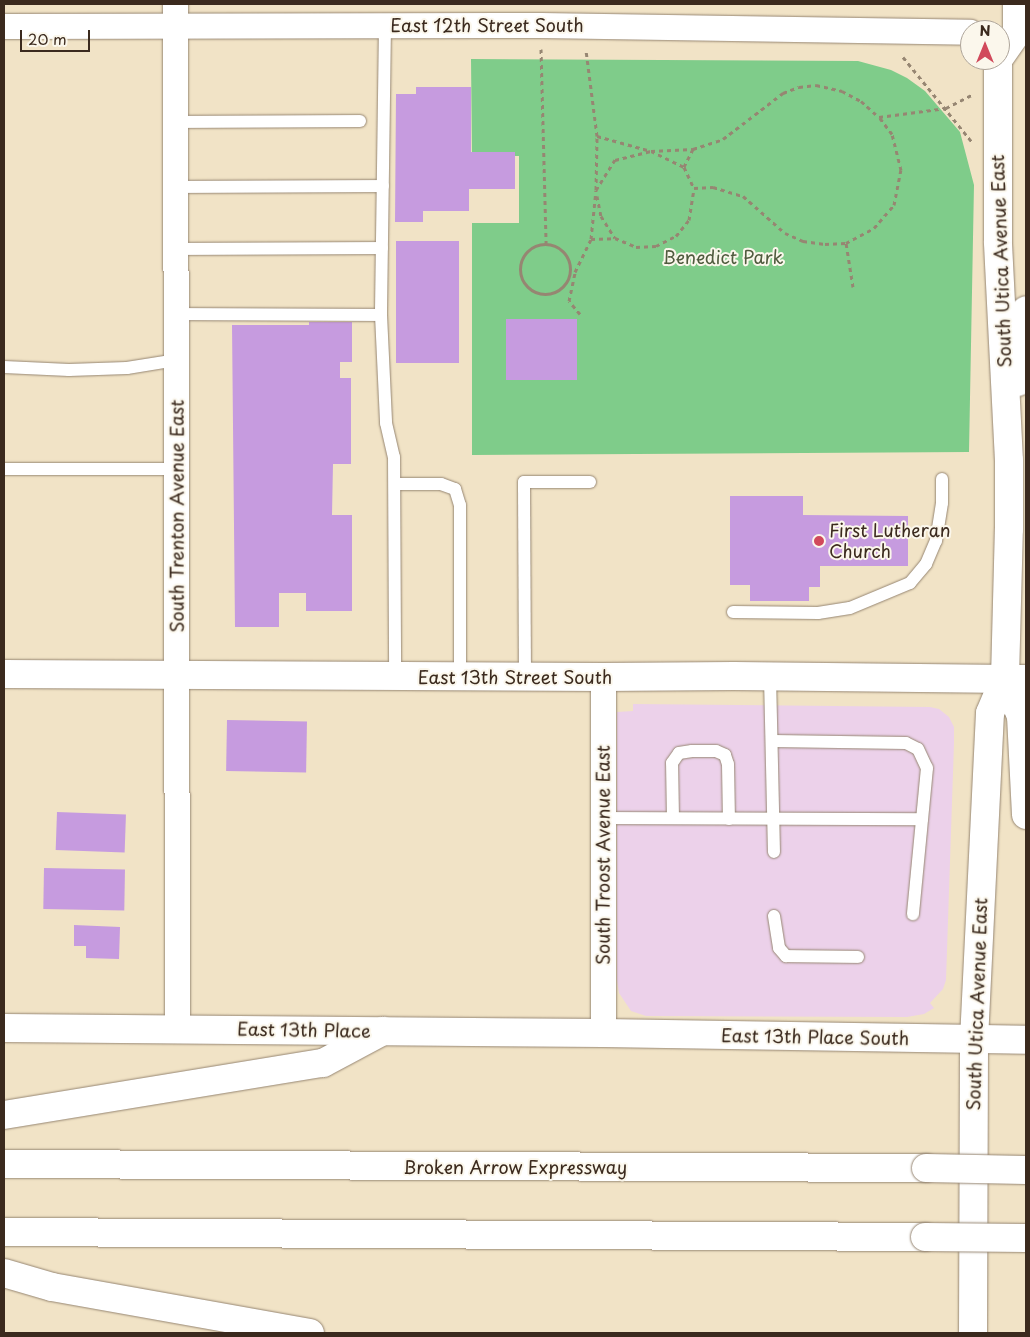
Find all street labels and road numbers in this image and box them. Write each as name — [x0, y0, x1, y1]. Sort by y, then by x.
street label: East 12th Street South — [389, 14, 585, 36]
street label: South Utica Avenue East — [986, 154, 1016, 368]
street label: South Trenton Avenue East — [166, 399, 188, 633]
street label: East 13th Street South — [417, 666, 613, 688]
street label: South Troost Avenue East — [592, 745, 614, 965]
street label: South Utica Avenue East — [962, 897, 992, 1111]
street label: East 13th Place — [238, 1018, 370, 1042]
street label: East 13th Place South — [721, 1025, 909, 1049]
street label: Broken Arrow Expressway — [401, 1156, 629, 1178]

